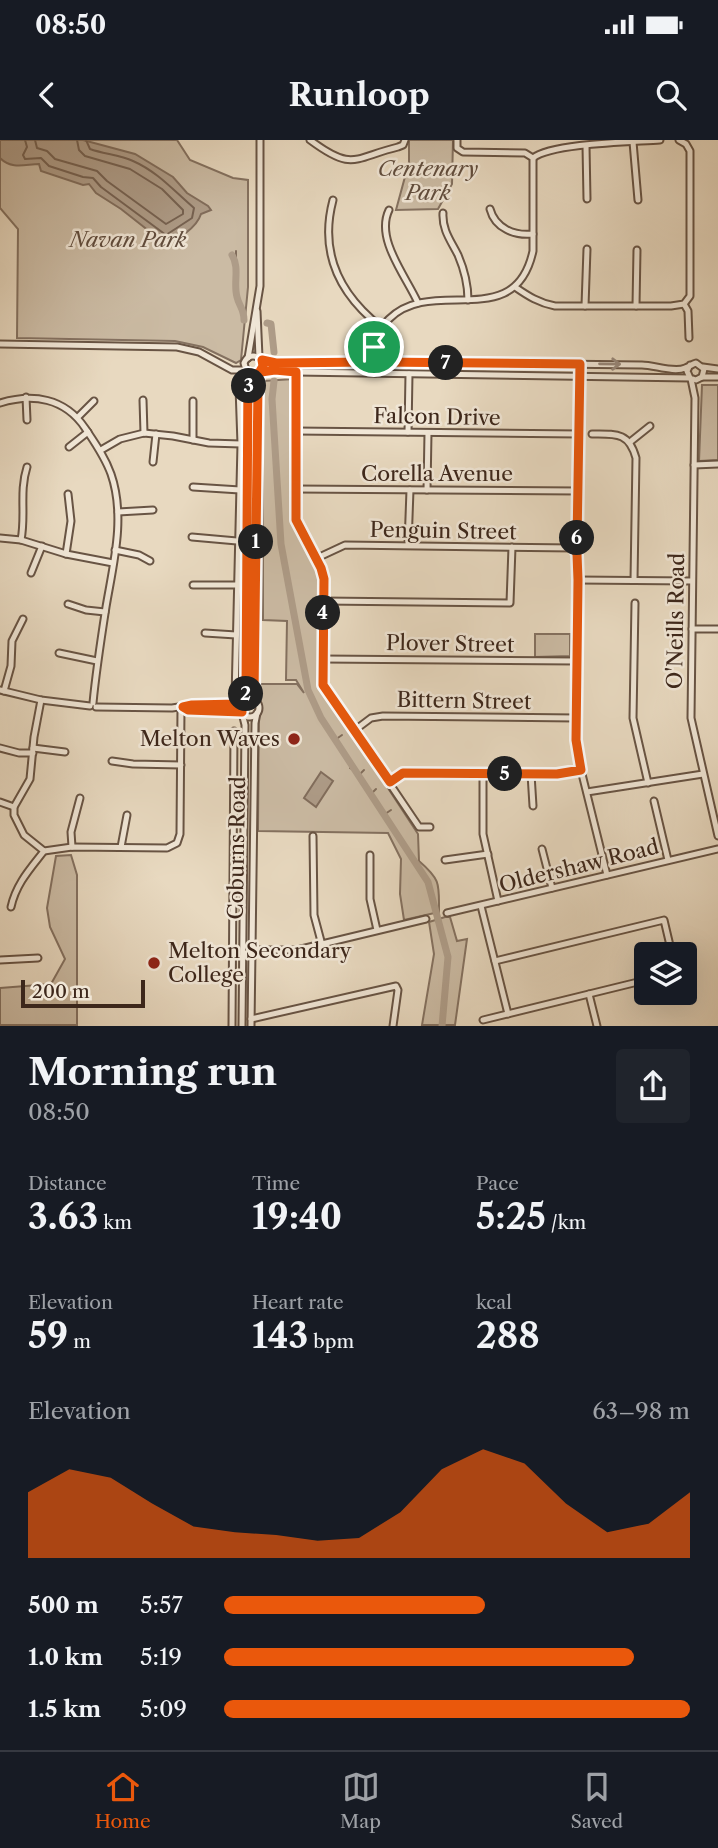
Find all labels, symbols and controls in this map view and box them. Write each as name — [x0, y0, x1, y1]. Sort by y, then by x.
text: 08:50 — [35, 9, 106, 41]
text: Runloop — [288, 75, 430, 114]
icon: back — [28, 76, 66, 114]
icon: search — [652, 76, 690, 114]
park label: Centenary Park — [378, 156, 479, 205]
park label: Navan Park — [67, 227, 187, 252]
pin — [344, 317, 404, 377]
icon: arrive — [355, 328, 393, 366]
pin: 7 — [428, 346, 464, 381]
text: 7 — [441, 351, 450, 374]
one-way arrow — [598, 357, 621, 371]
pin: 3 — [232, 369, 266, 404]
text: 3 — [243, 374, 254, 397]
street label: Falcon Drive — [373, 403, 501, 430]
street label: Corella Avenue — [361, 461, 513, 486]
street label: Penguin Street — [369, 517, 517, 544]
pin: 6 — [560, 520, 594, 556]
pin: 1 — [238, 524, 274, 560]
text: 6 — [571, 526, 582, 549]
text: 1 — [251, 530, 260, 553]
street label: O'Neills Road — [662, 553, 689, 689]
pin: 4 — [306, 596, 340, 630]
text: 4 — [317, 601, 328, 624]
street label: Plover Street — [386, 630, 515, 657]
pin: 2 — [229, 676, 264, 712]
text: 2 — [240, 682, 251, 705]
street label: Bittern Street — [396, 687, 532, 714]
place label: Melton Waves — [140, 726, 280, 751]
marker: Melton Waves — [286, 731, 302, 747]
pin: 5 — [488, 756, 522, 792]
text: 5 — [499, 762, 510, 785]
street label: Coburns Road — [223, 776, 250, 920]
street label: Oldershaw Road — [496, 834, 662, 897]
place label: Melton Secondary College — [168, 938, 352, 987]
map controls — [634, 942, 697, 1005]
button: layers — [634, 942, 697, 1005]
marker: Melton Secondary College — [146, 955, 162, 971]
scale bar — [21, 976, 145, 1008]
text: 200 m — [32, 980, 90, 1003]
text: Morning run — [28, 1048, 277, 1095]
button: share — [616, 1049, 690, 1123]
text: 08:50 — [28, 1098, 90, 1126]
text: Distance — [28, 1172, 107, 1195]
text: Time — [252, 1172, 300, 1195]
text: Pace — [476, 1172, 519, 1195]
text: 3.63 — [28, 1195, 98, 1238]
text: 19:40 — [252, 1195, 342, 1238]
text: 5:25 — [476, 1195, 546, 1238]
text: km — [98, 1211, 132, 1234]
text: /km — [546, 1211, 586, 1234]
text: Elevation — [28, 1291, 113, 1314]
text: Heart rate — [252, 1291, 344, 1314]
text: kcal — [476, 1291, 512, 1314]
text: 59 — [28, 1314, 68, 1357]
text: 143 — [252, 1314, 308, 1357]
text: 288 — [476, 1314, 540, 1357]
text: m — [68, 1330, 91, 1353]
text: bpm — [308, 1330, 354, 1353]
text: Elevation — [28, 1397, 131, 1425]
text: 63–98 m — [592, 1397, 690, 1425]
text: 500 m — [28, 1591, 99, 1619]
text: 5:57 — [140, 1591, 183, 1619]
text: 1.0 km — [28, 1643, 103, 1671]
text: 5:19 — [140, 1643, 182, 1671]
text: 1.5 km — [28, 1695, 101, 1723]
text: 5:09 — [140, 1695, 187, 1723]
tab: Home — [95, 1768, 151, 1833]
tab: Map — [340, 1768, 381, 1833]
tab: Saved — [570, 1768, 623, 1833]

